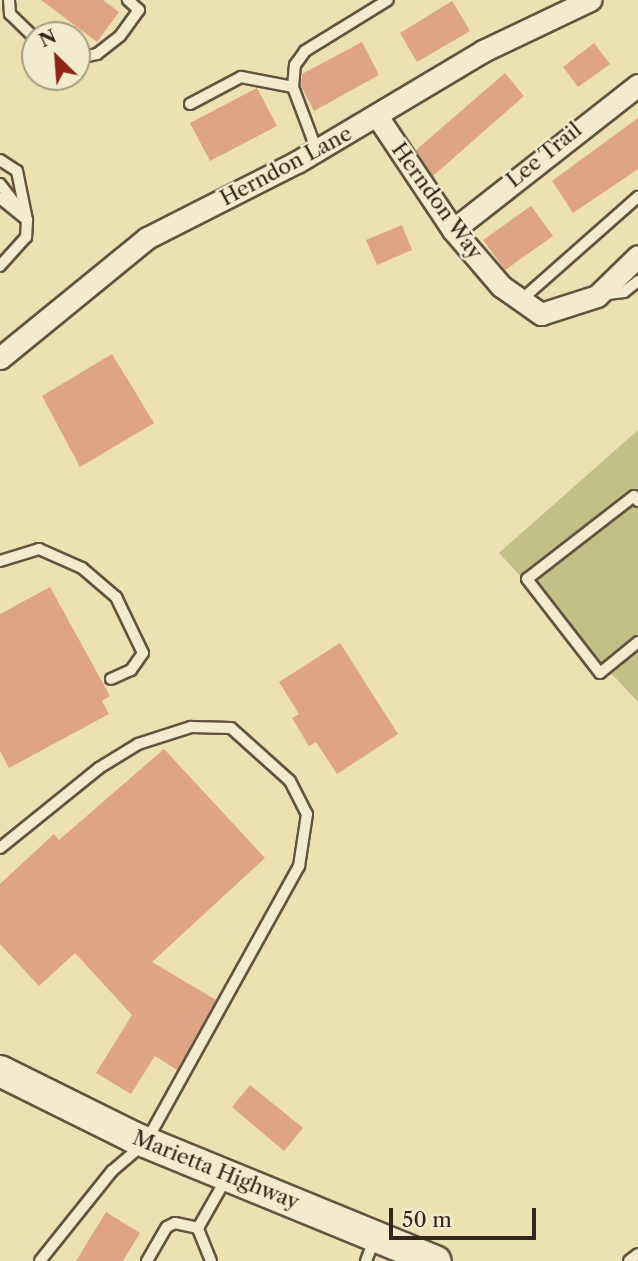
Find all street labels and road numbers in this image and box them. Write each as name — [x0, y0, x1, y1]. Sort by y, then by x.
street label: Lee Trail — [501, 117, 587, 193]
street label: Herndon Lane — [216, 121, 356, 211]
street label: Herndon Way — [386, 137, 488, 265]
street label: Marietta Highway — [129, 1125, 303, 1215]

